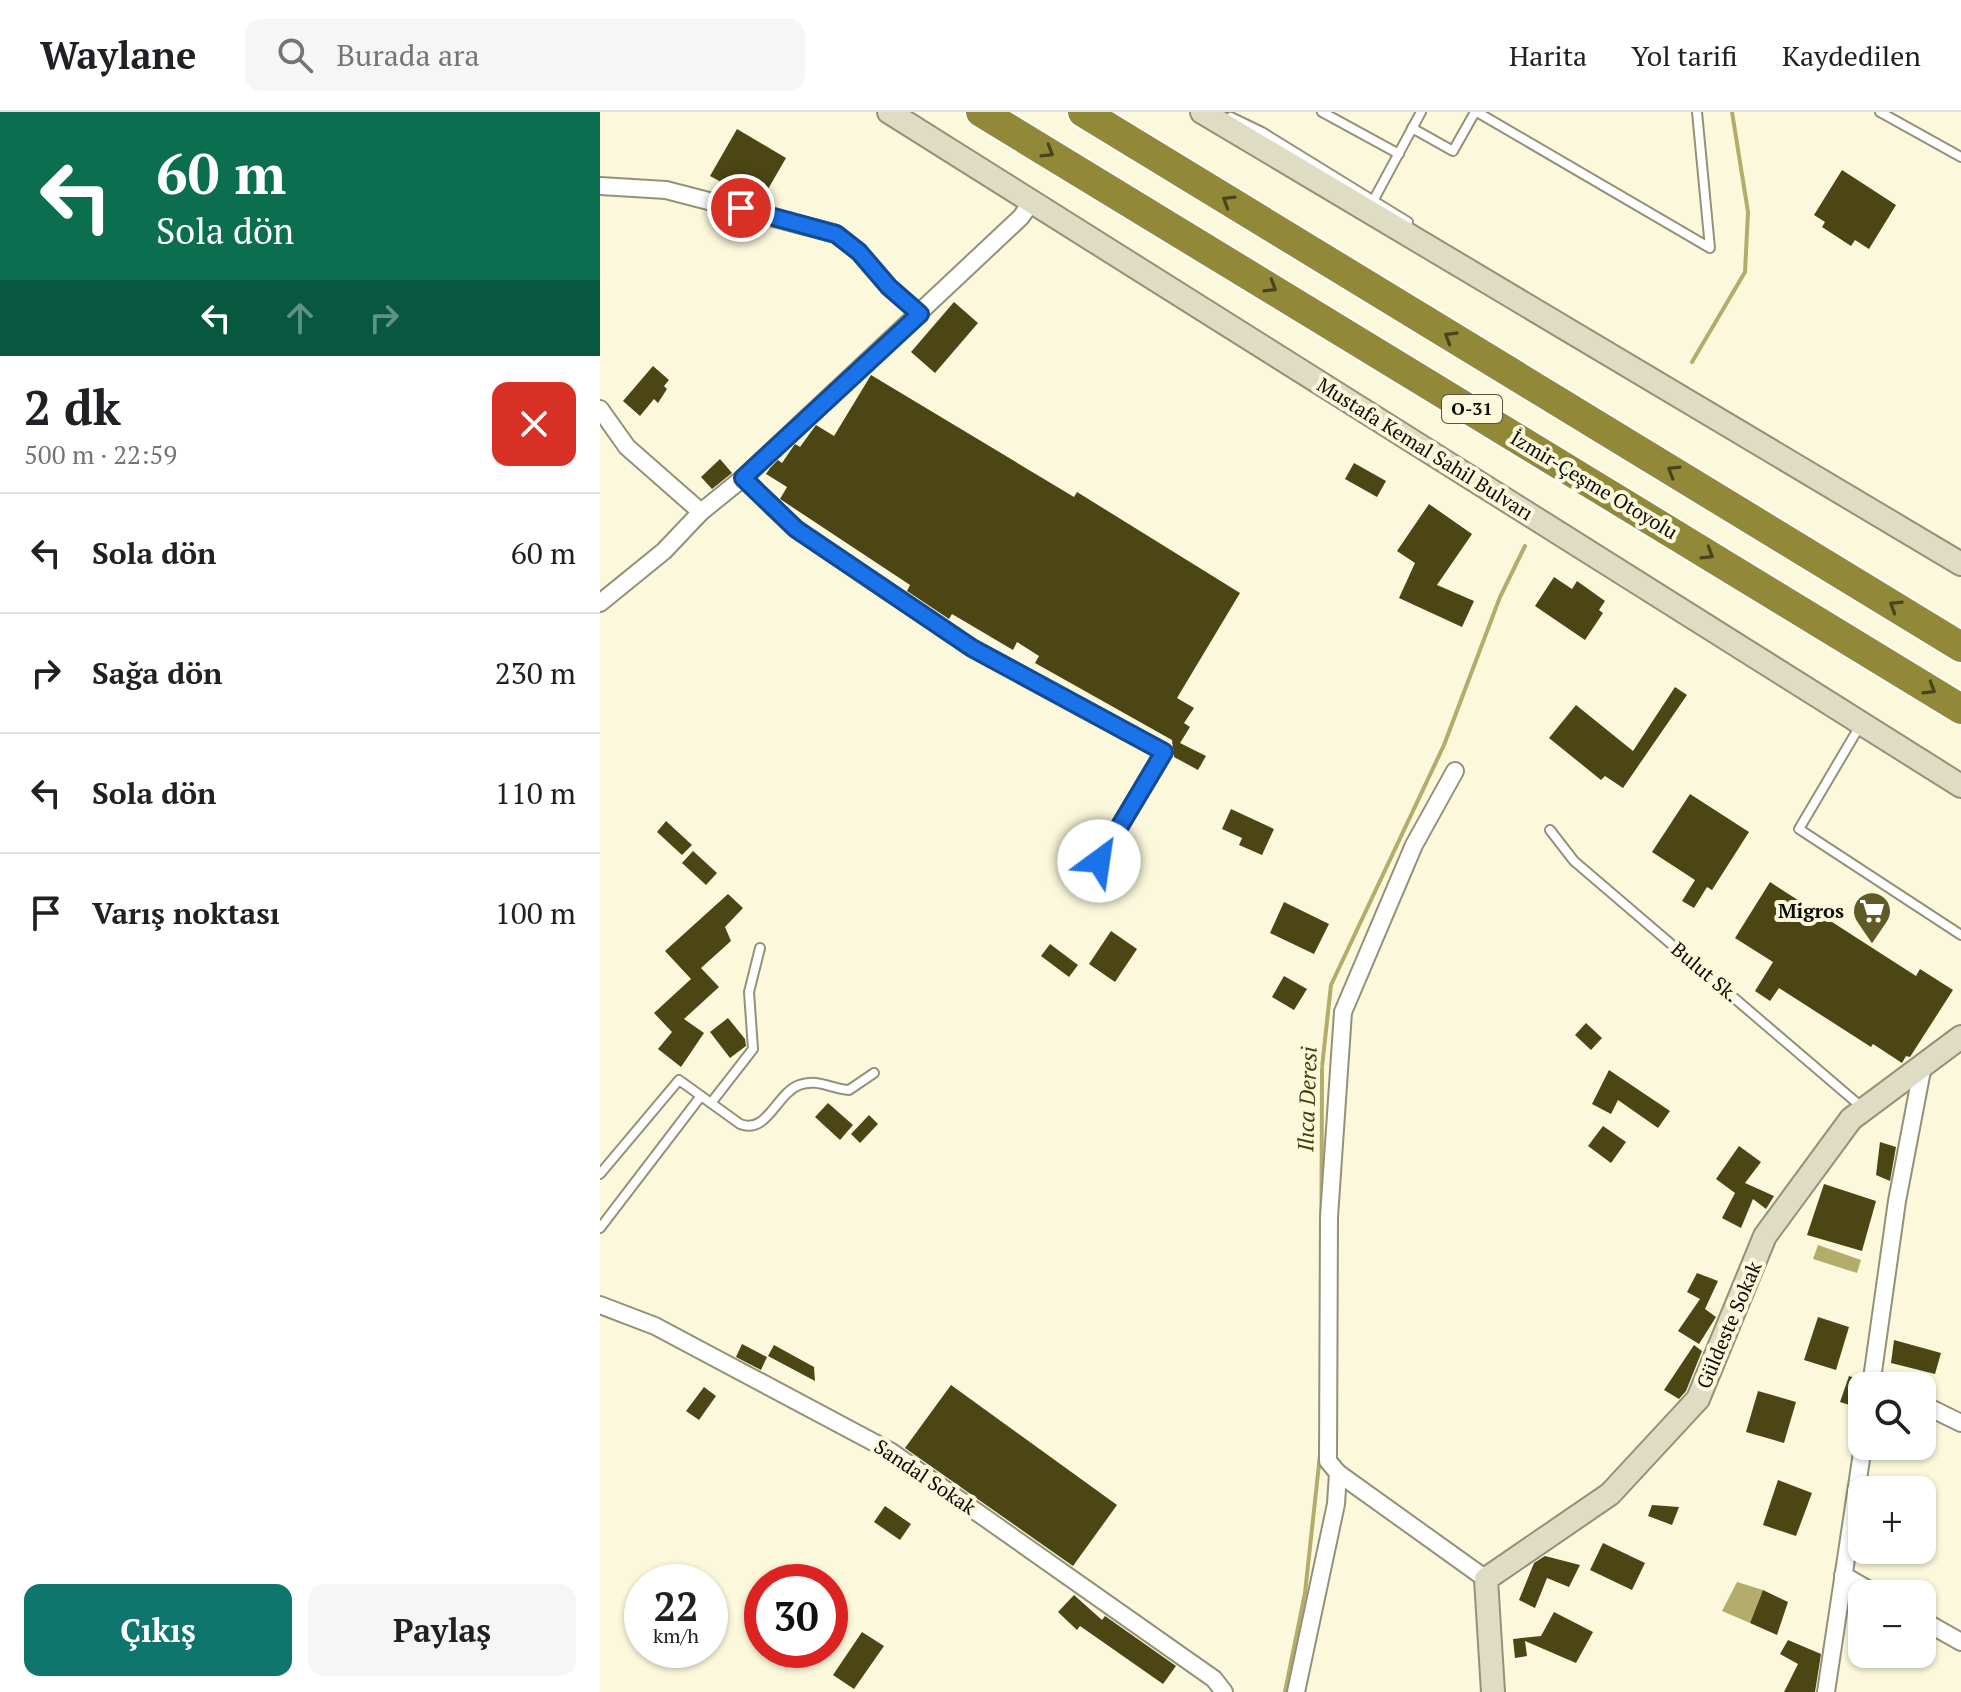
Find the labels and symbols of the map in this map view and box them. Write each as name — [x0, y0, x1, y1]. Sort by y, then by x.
one-way arrow — [1039, 142, 1054, 158]
pin — [707, 174, 775, 242]
one-way arrow — [1223, 195, 1237, 210]
one-way arrow — [1262, 277, 1277, 293]
one-way arrow — [1444, 332, 1459, 347]
street label: Mustafa Kemal Sahil Bulvarı — [1312, 371, 1539, 526]
road number: O-31 — [1442, 395, 1502, 423]
street label: İzmir-Çeşme Otoyolu — [1506, 424, 1683, 545]
one-way arrow — [1667, 465, 1682, 481]
one-way arrow — [1699, 544, 1714, 560]
one-way arrow — [1889, 600, 1904, 616]
one-way arrow — [1921, 679, 1936, 694]
position arrow — [1057, 819, 1141, 903]
supermarket icon: Migros — [1851, 890, 1893, 945]
place label: Migros — [1778, 897, 1844, 924]
street label: Bulut Sk. — [1666, 936, 1745, 1008]
water label: Ilıca Deresi — [1290, 1046, 1323, 1153]
street label: Güldeste Sokak — [1690, 1256, 1768, 1393]
street label: Sandal Sokak — [869, 1433, 982, 1521]
speed limit sign: 30 — [744, 1564, 848, 1668]

